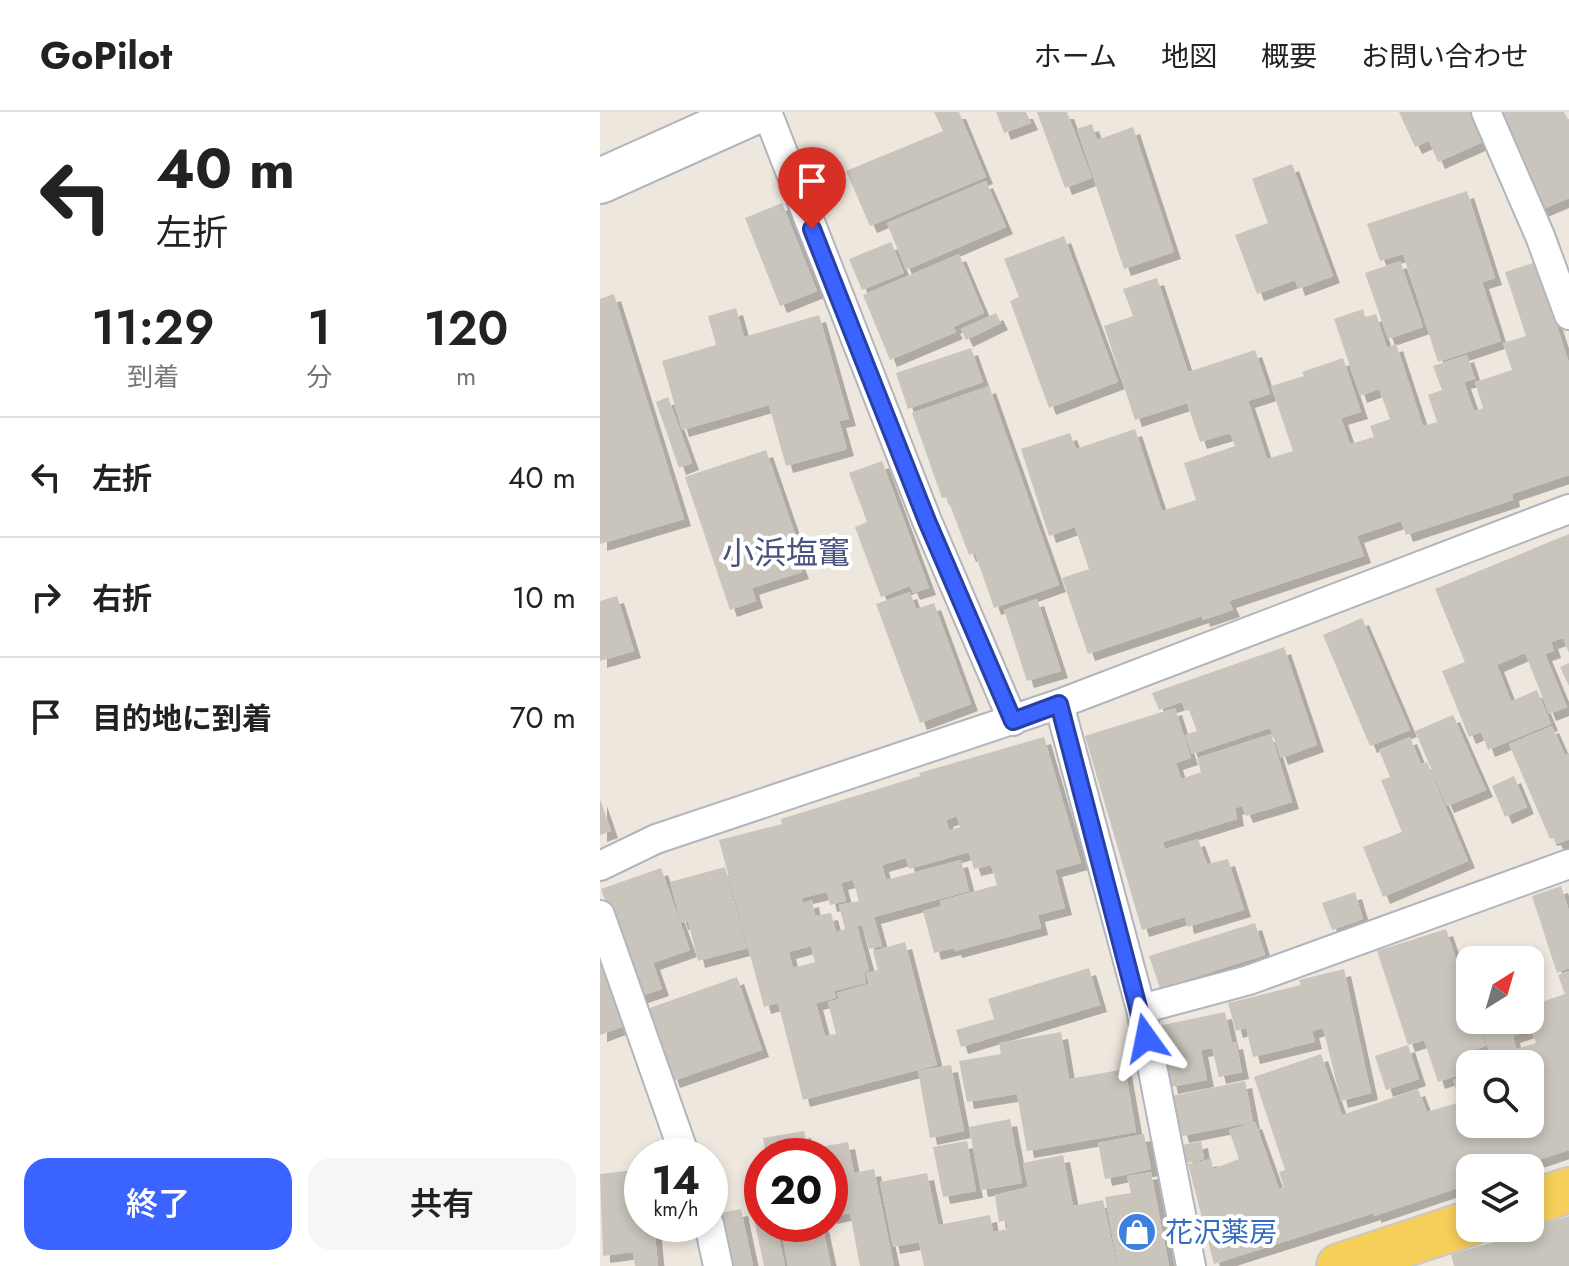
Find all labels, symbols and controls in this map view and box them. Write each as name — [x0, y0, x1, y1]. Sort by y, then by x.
text: GoPilot — [40, 28, 172, 83]
text: ホーム — [1034, 36, 1117, 77]
text: 地図 — [1161, 36, 1217, 77]
text: 概要 — [1261, 36, 1317, 77]
text: お問い合わせ — [1361, 36, 1529, 77]
text: 40 m — [156, 128, 295, 209]
icon: left — [24, 144, 128, 248]
pin — [778, 147, 846, 229]
icon: arrive — [790, 159, 834, 203]
text: 左折 — [156, 206, 228, 258]
text: 11:29 — [92, 293, 215, 362]
text: 1 — [307, 293, 331, 362]
text: 120 — [424, 294, 508, 363]
text: m — [456, 357, 476, 395]
text: 到着 — [127, 358, 179, 396]
text: 分 — [306, 358, 332, 396]
icon: left — [24, 455, 68, 499]
text: 40 m — [508, 456, 576, 499]
text: 左折 — [92, 457, 152, 500]
district label: 小浜塩竃 — [722, 530, 850, 576]
icon: right — [24, 575, 68, 619]
text: 10 m — [512, 576, 576, 619]
text: 右折 — [92, 577, 152, 620]
icon: arrive — [24, 695, 68, 739]
text: 70 m — [510, 696, 576, 739]
text: 目的地に到着 — [92, 697, 272, 740]
north arrow — [1456, 946, 1544, 1034]
map controls — [1456, 946, 1544, 1242]
position arrow — [1104, 996, 1188, 1080]
button: search — [1456, 1050, 1544, 1138]
speed limit sign: 20 — [744, 1138, 848, 1242]
text: 14 — [652, 1151, 700, 1209]
button: layers — [1456, 1154, 1544, 1242]
button: 終了 — [24, 1158, 292, 1250]
button: 共有 — [308, 1158, 576, 1250]
text: km/h — [653, 1195, 699, 1224]
shop icon: 花沢薬房 — [1116, 1211, 1158, 1253]
place label: 花沢薬房 — [1165, 1212, 1277, 1253]

